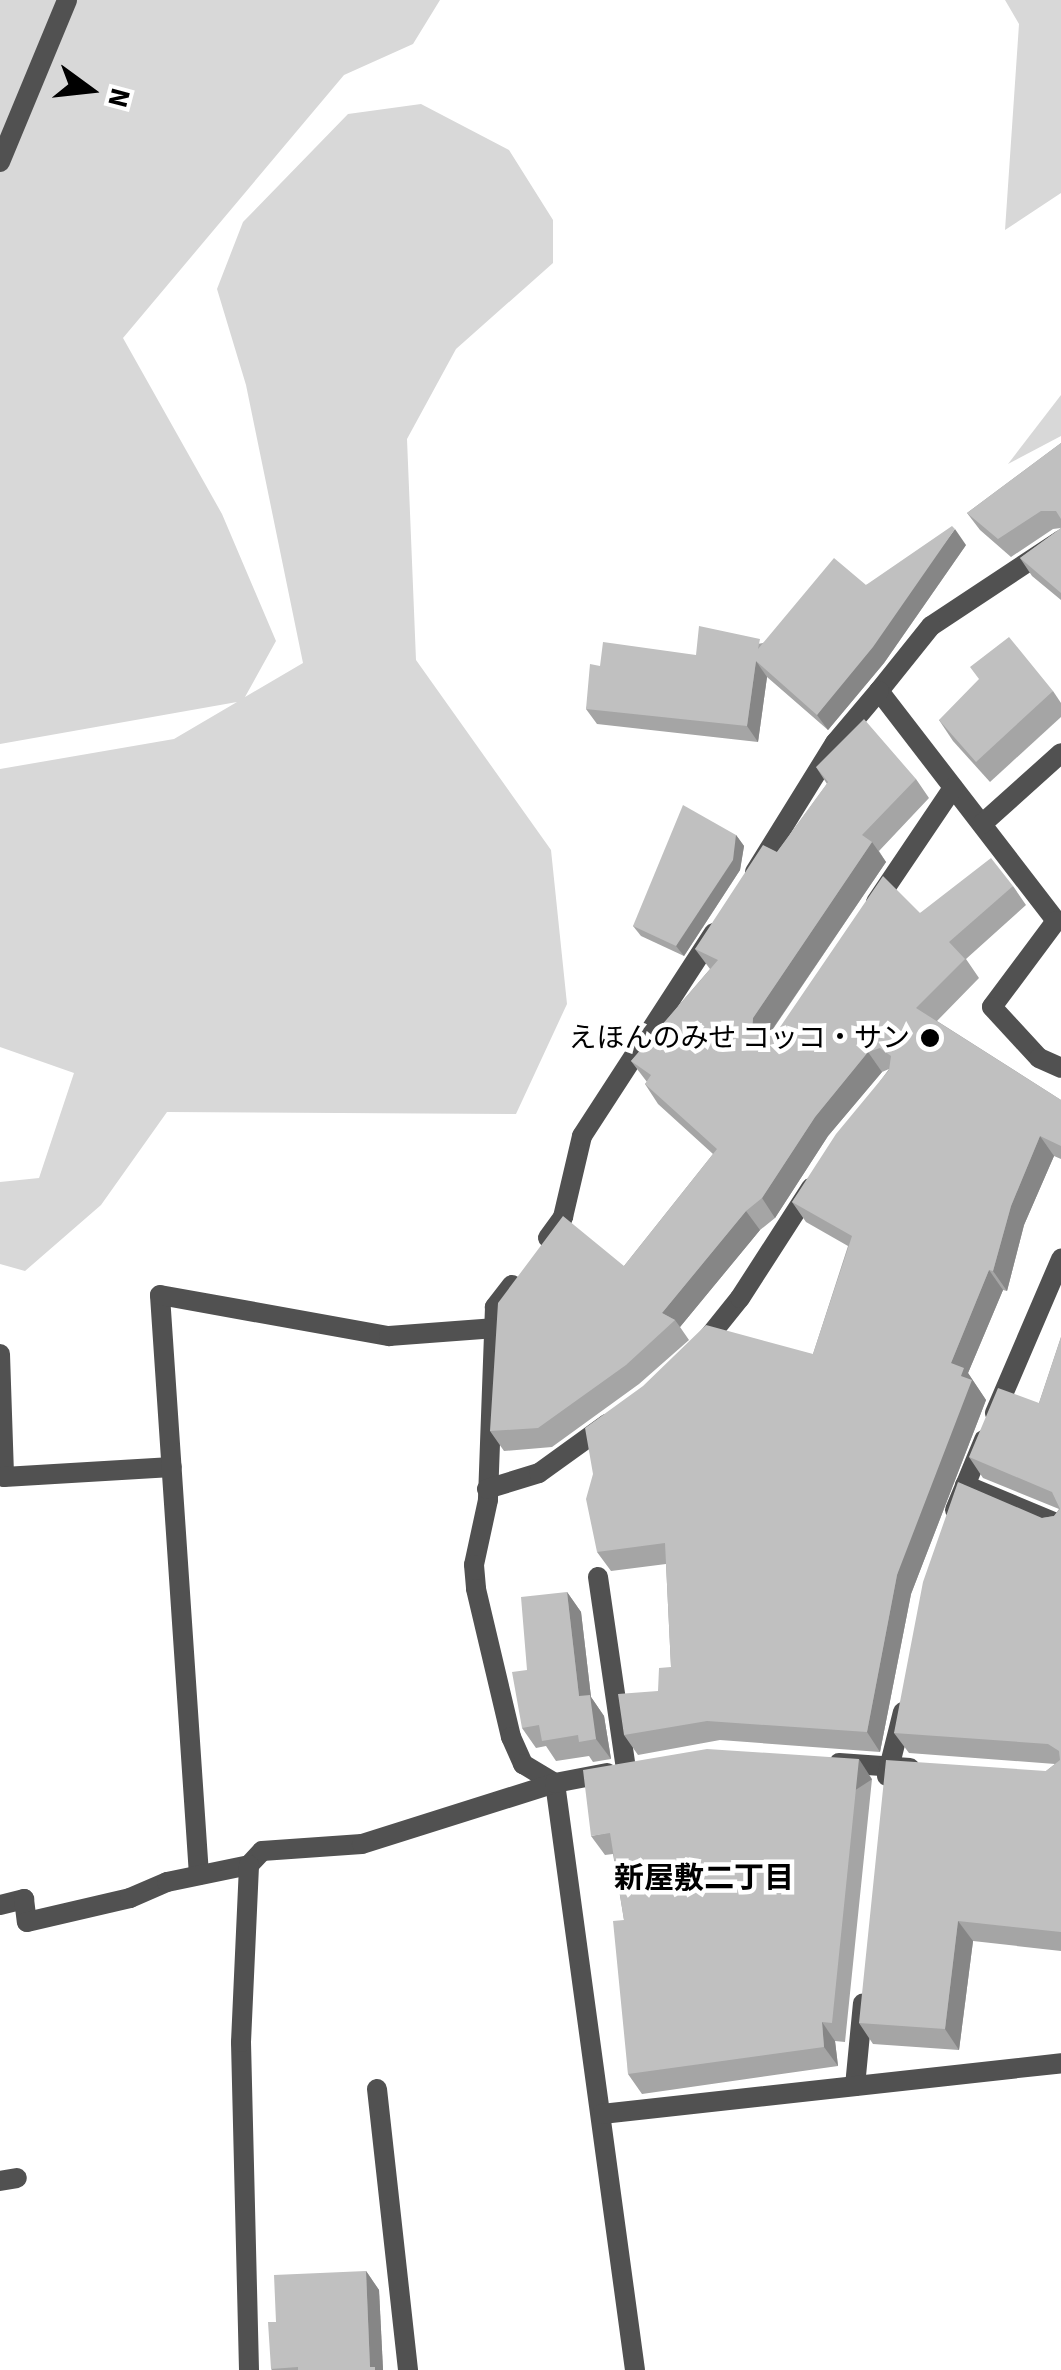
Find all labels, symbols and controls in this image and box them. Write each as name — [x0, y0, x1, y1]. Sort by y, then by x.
north arrow — [40, 40, 140, 140]
text: N — [97, 84, 141, 112]
place label: えほんのみせ コッコ・サン — [568, 1021, 910, 1055]
marker: えほんのみせ コッコ・サン — [919, 1027, 941, 1049]
district label: 新屋敷二丁目 — [614, 1861, 794, 1897]

